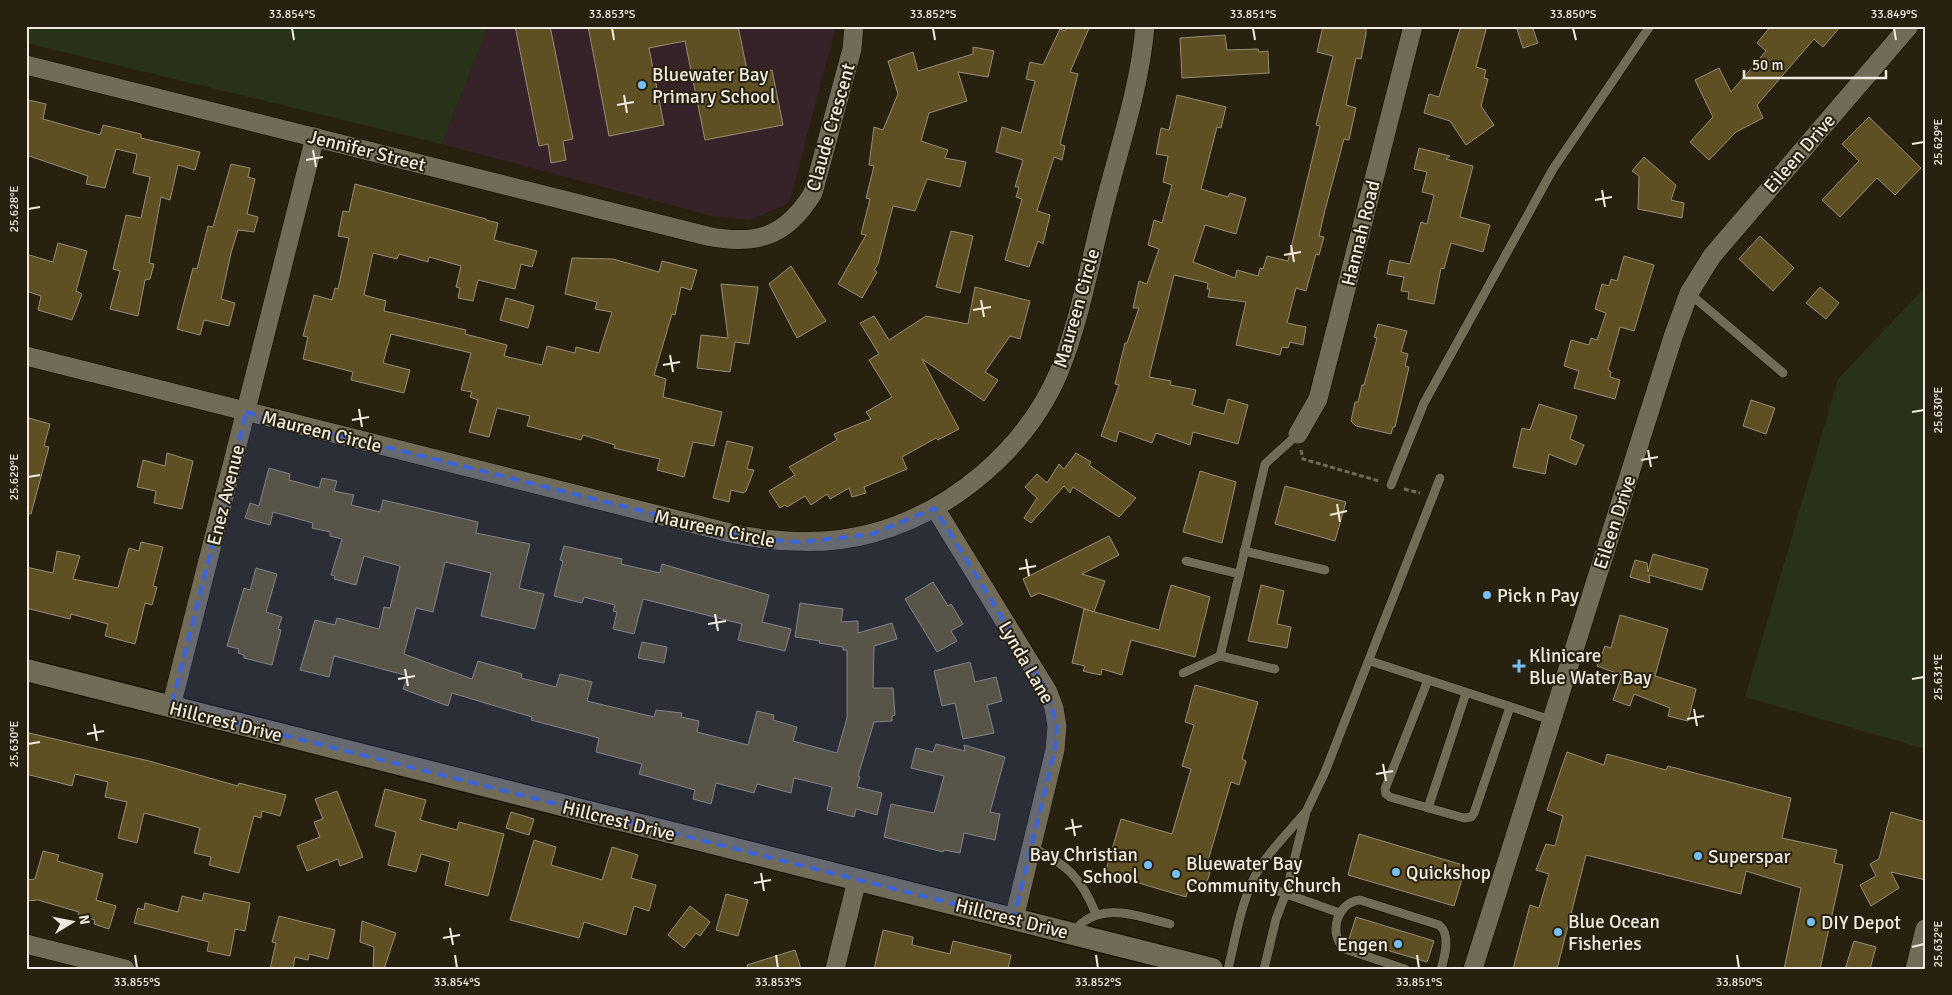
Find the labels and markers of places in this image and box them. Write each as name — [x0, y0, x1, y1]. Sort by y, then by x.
place label: Bluewater Bay Primary School — [652, 63, 775, 109]
marker: Bluewater Bay Primary School — [636, 79, 648, 91]
place label: Pick n Pay — [1497, 584, 1579, 608]
marker: Pick n Pay — [1481, 589, 1493, 601]
place label: Klinicare Blue Water Bay — [1529, 644, 1652, 690]
marker: Klinicare Blue Water Bay — [1513, 660, 1525, 672]
place label: Bay Christian School — [1030, 843, 1138, 889]
place label: Superspar — [1708, 845, 1791, 869]
marker: Superspar — [1692, 850, 1704, 862]
place label: Bluewater Bay Community Church — [1186, 852, 1341, 898]
marker: Bay Christian School — [1142, 859, 1154, 871]
place label: Quickshop — [1406, 861, 1491, 885]
marker: Quickshop — [1390, 866, 1402, 878]
marker: Bluewater Bay Community Church — [1170, 868, 1182, 880]
place label: Blue Ocean Fisheries — [1568, 910, 1660, 956]
place label: DIY Depot — [1821, 911, 1901, 935]
marker: DIY Depot — [1805, 916, 1817, 928]
marker: Blue Ocean Fisheries — [1552, 926, 1564, 938]
place label: Engen — [1337, 933, 1388, 957]
marker: Engen — [1392, 938, 1404, 950]

